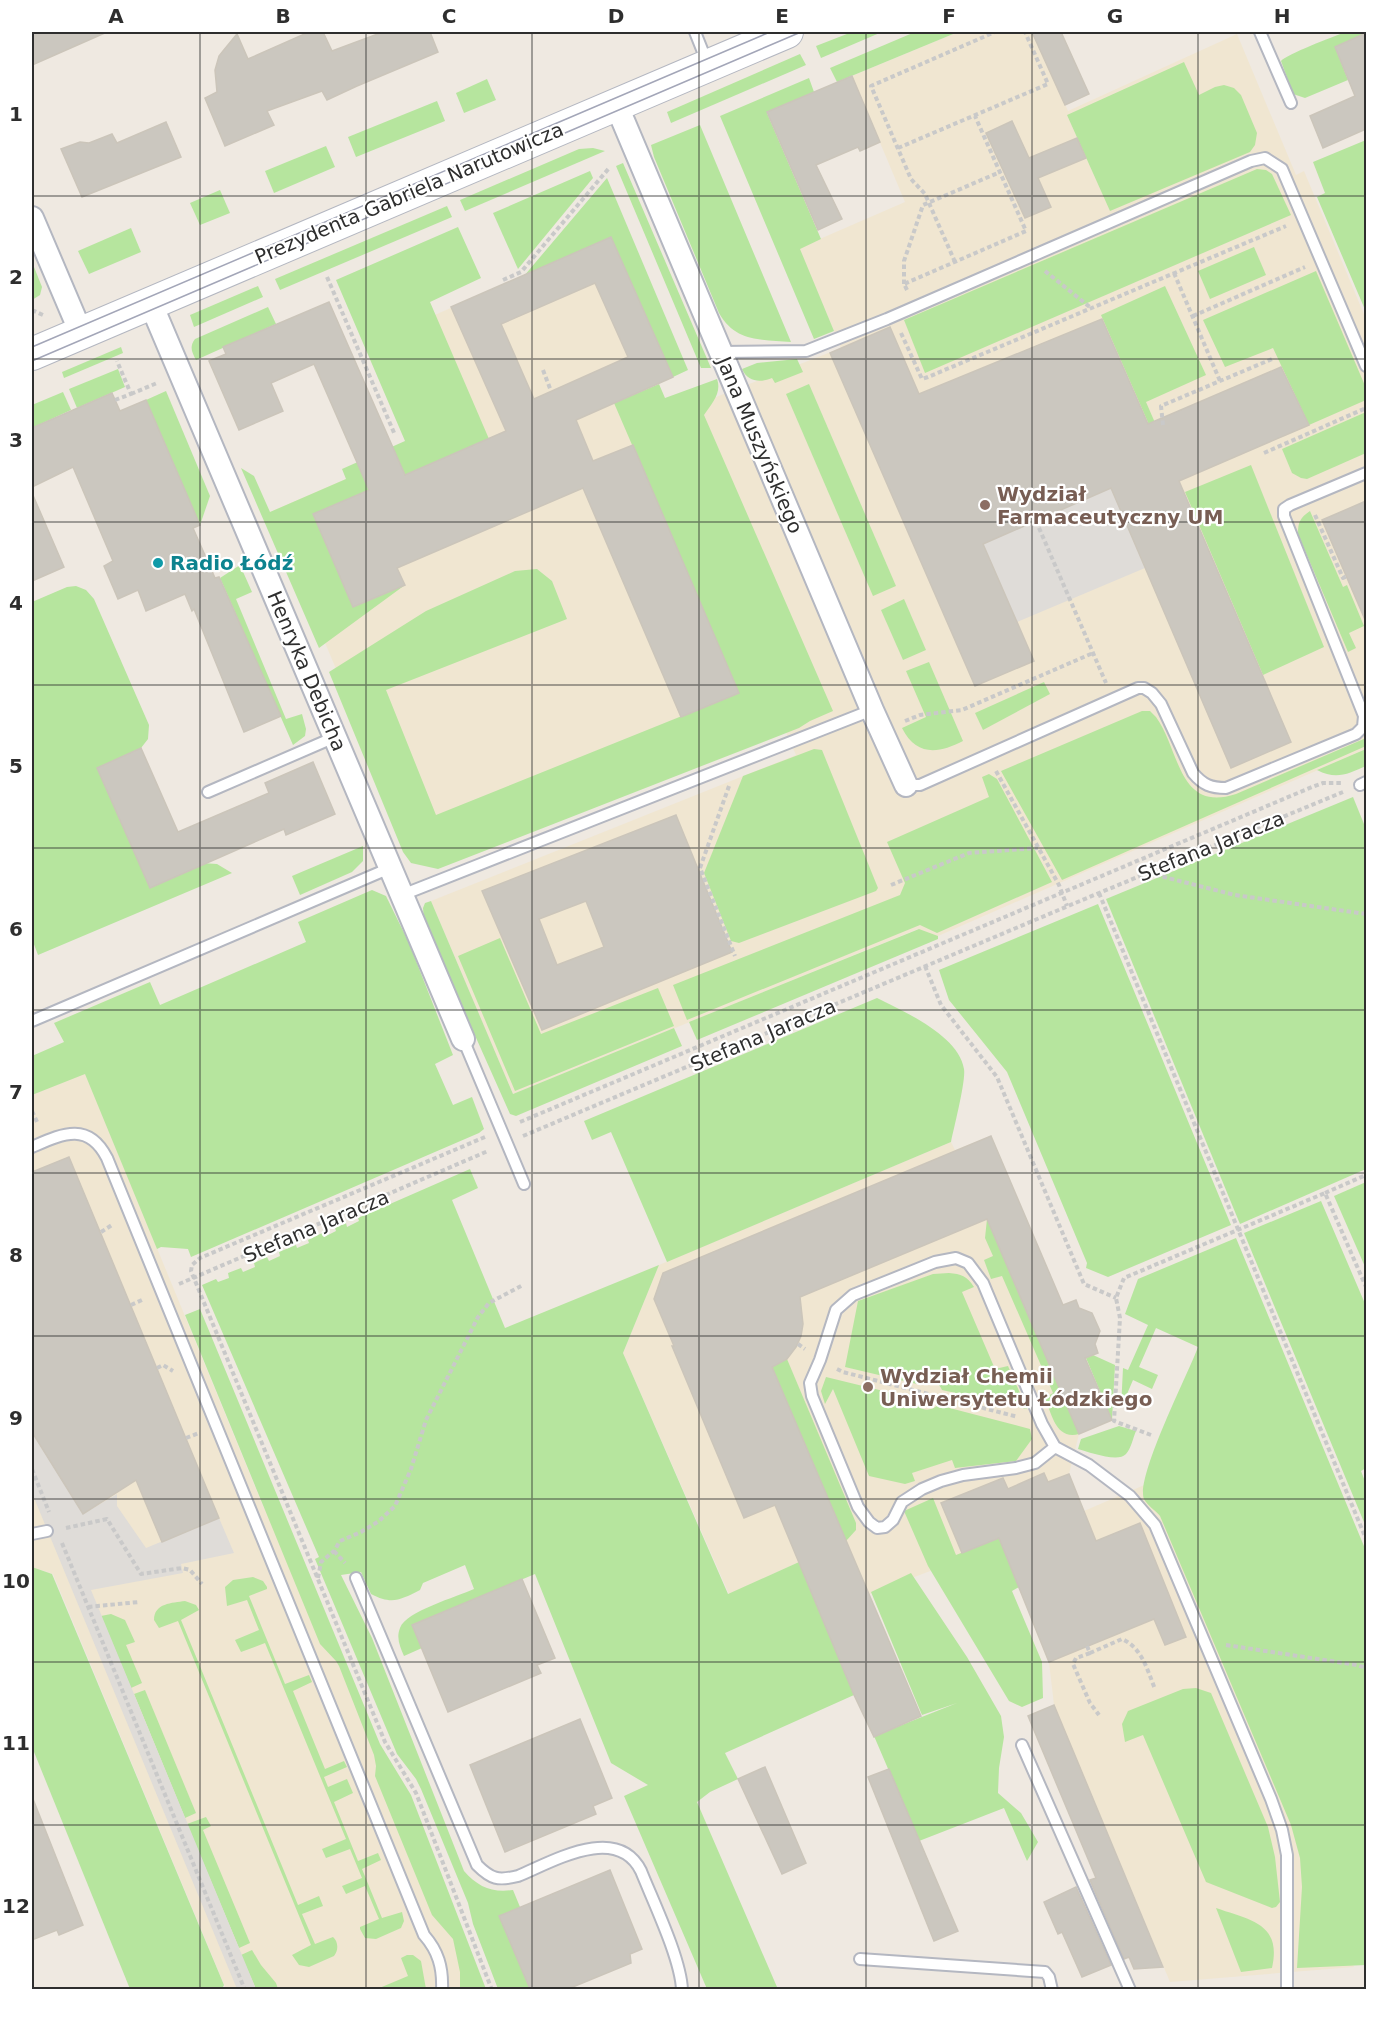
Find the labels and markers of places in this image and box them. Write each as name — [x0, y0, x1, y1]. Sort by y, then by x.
place label: Wydział Farmaceutyczny UM — [997, 482, 1223, 529]
marker: Wydział Farmaceutyczny UM — [978, 498, 992, 512]
place label: Radio Łódź — [170, 551, 293, 575]
marker: Radio Łódź — [151, 556, 165, 570]
place label: Wydział Chemii Uniwersytetu Łódzkiego — [880, 1364, 1152, 1411]
marker: Wydział Chemii Uniwersytetu Łódzkiego — [861, 1380, 875, 1394]

